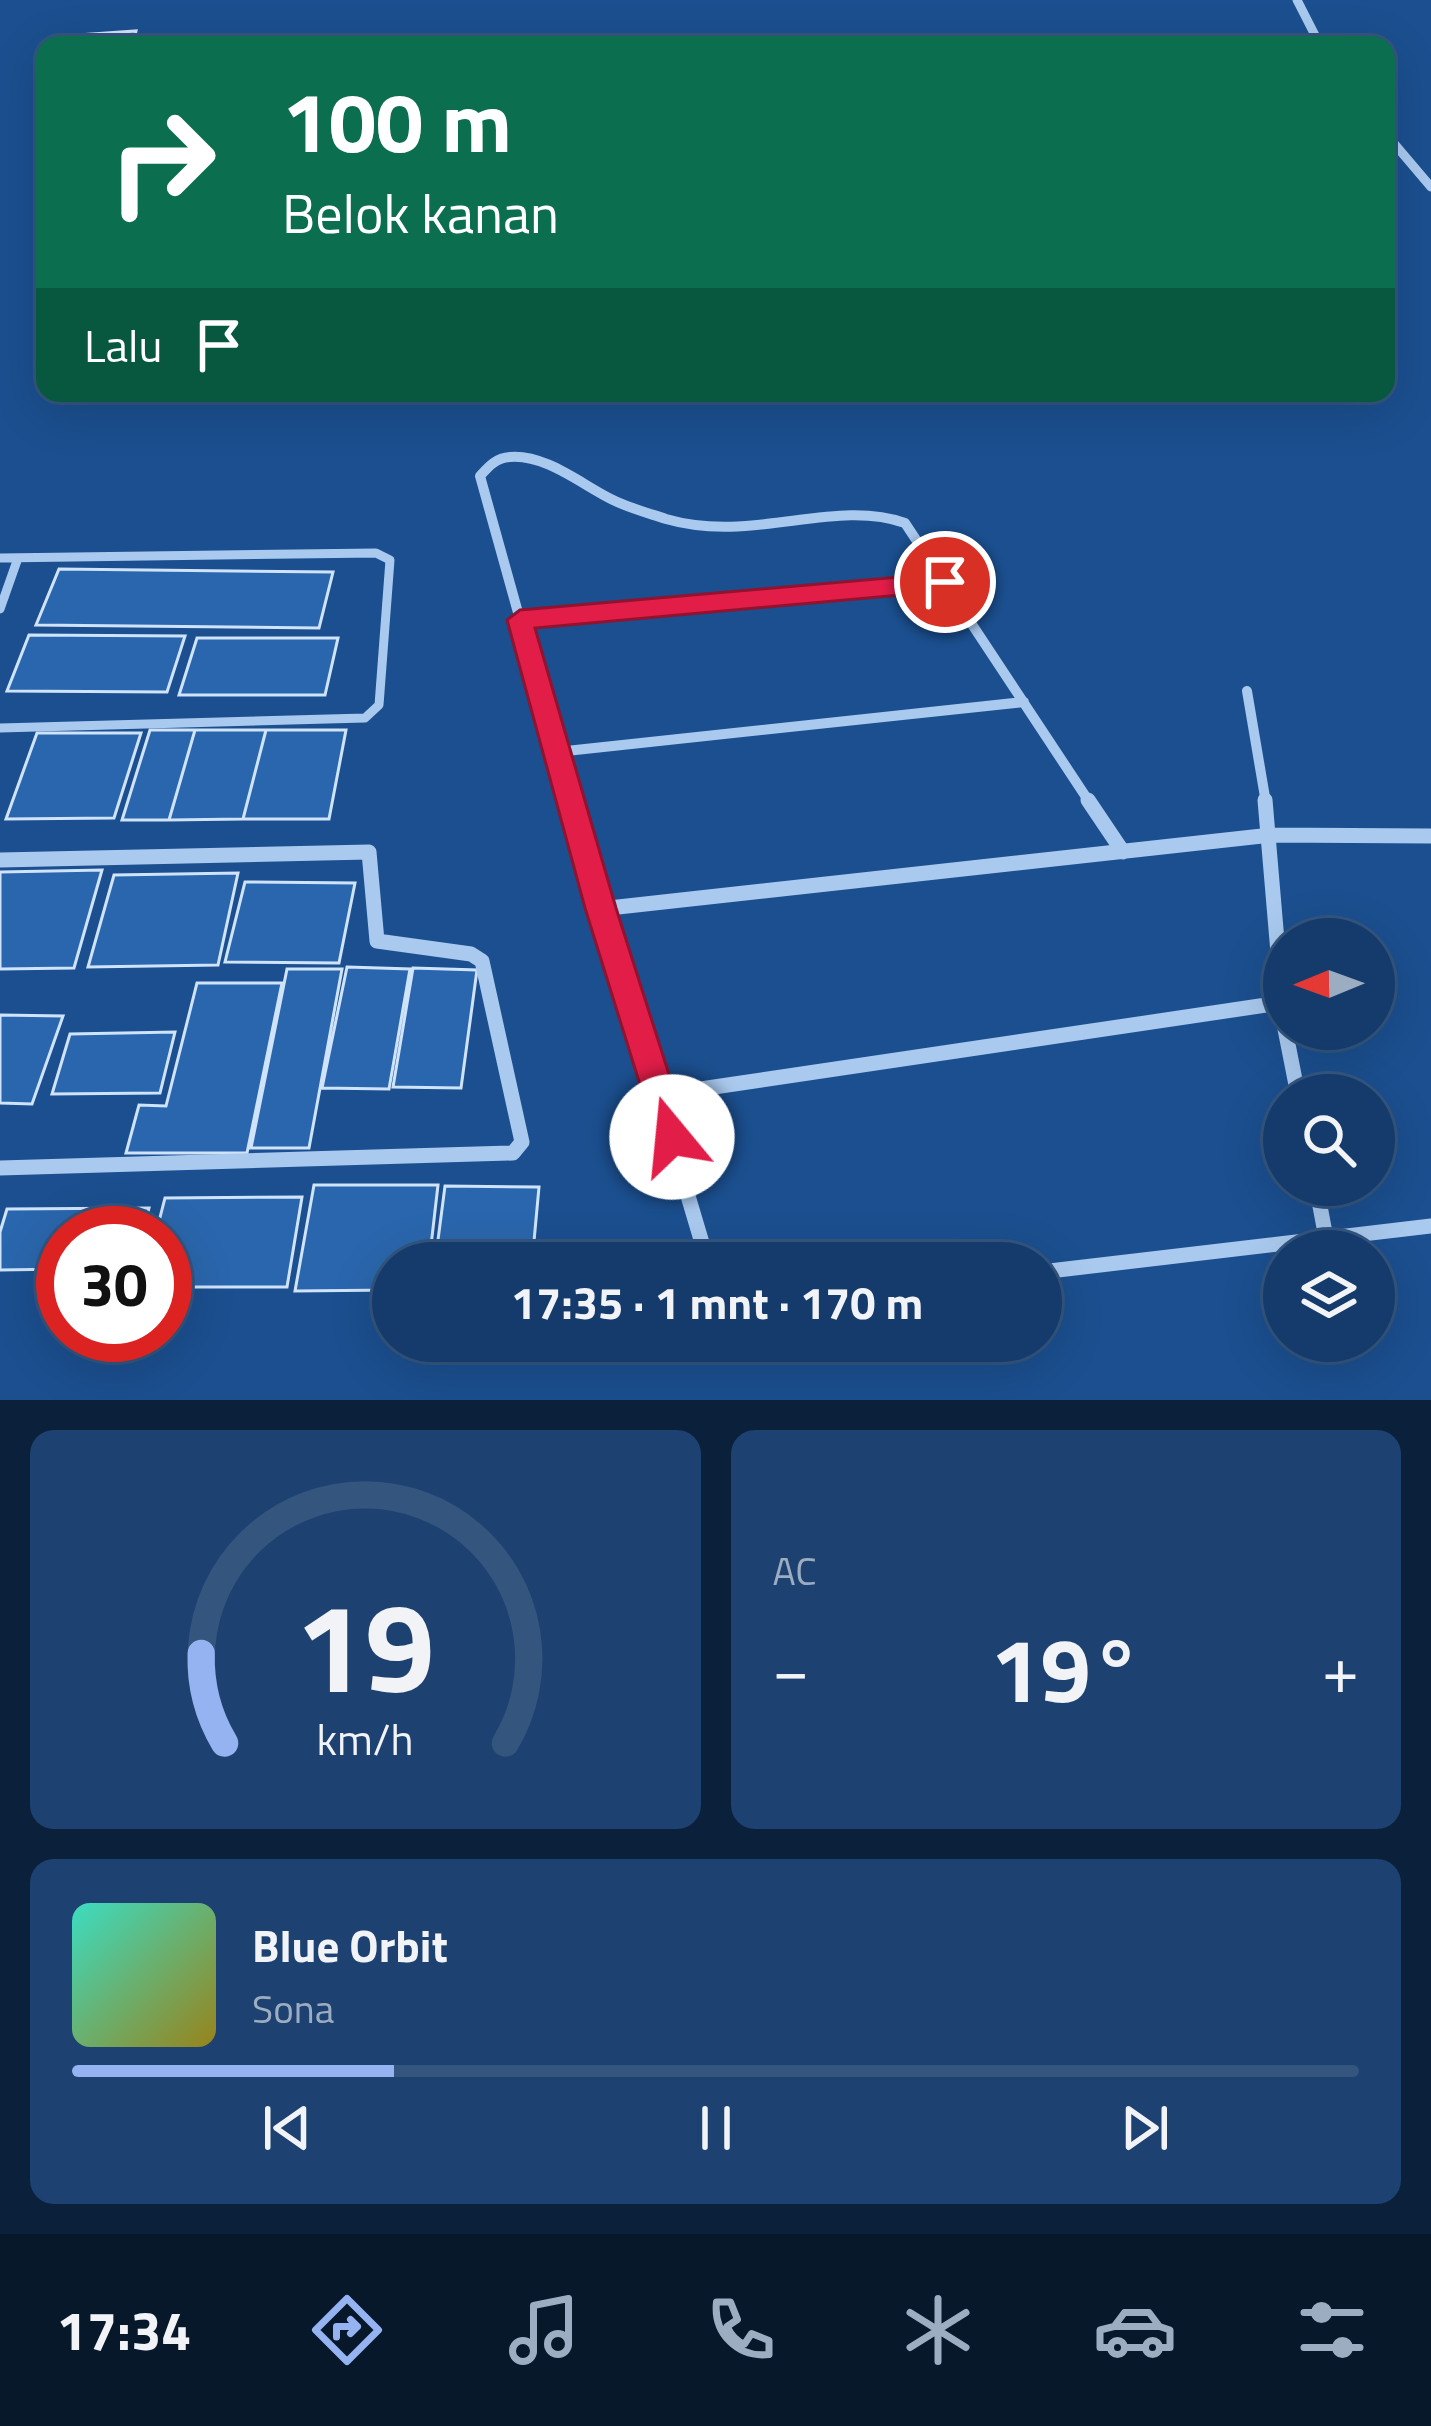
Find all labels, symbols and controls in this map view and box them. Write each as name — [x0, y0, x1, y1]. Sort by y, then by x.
text: 100 m — [282, 57, 512, 185]
icon: right — [84, 84, 240, 240]
text: Belok kanan — [282, 172, 559, 254]
text: Lalu — [84, 311, 162, 379]
icon: arrive — [186, 312, 252, 378]
pin — [894, 531, 996, 633]
icon: arrive — [912, 549, 978, 615]
north arrow — [1263, 918, 1395, 1050]
map controls — [1263, 918, 1395, 1362]
position arrow — [609, 1074, 735, 1200]
button: search — [1263, 1074, 1395, 1206]
speed limit sign: 30 — [36, 1206, 192, 1362]
button: layers — [1263, 1230, 1395, 1362]
text: 17:35 · 1 mnt · 170 m — [511, 1268, 923, 1336]
text: AC — [773, 1541, 817, 1600]
text: 19 — [295, 1551, 435, 1740]
text: 19° — [990, 1600, 1141, 1737]
text: − — [773, 1618, 809, 1719]
text: + — [1322, 1618, 1359, 1719]
text: km/h — [317, 1705, 414, 1771]
text: Blue Orbit — [252, 1911, 448, 1979]
text: Sona — [252, 1979, 334, 2038]
icon: previous — [254, 2095, 320, 2161]
icon: pause — [683, 2095, 749, 2161]
icon: next — [1112, 2095, 1178, 2161]
icon: directions — [305, 2288, 389, 2372]
icon: music — [502, 2288, 586, 2372]
icon: phone — [699, 2288, 783, 2372]
icon: climate — [896, 2288, 980, 2372]
icon: car — [1093, 2288, 1177, 2372]
icon: filters — [1290, 2288, 1374, 2372]
text: 17:34 — [57, 2289, 191, 2371]

